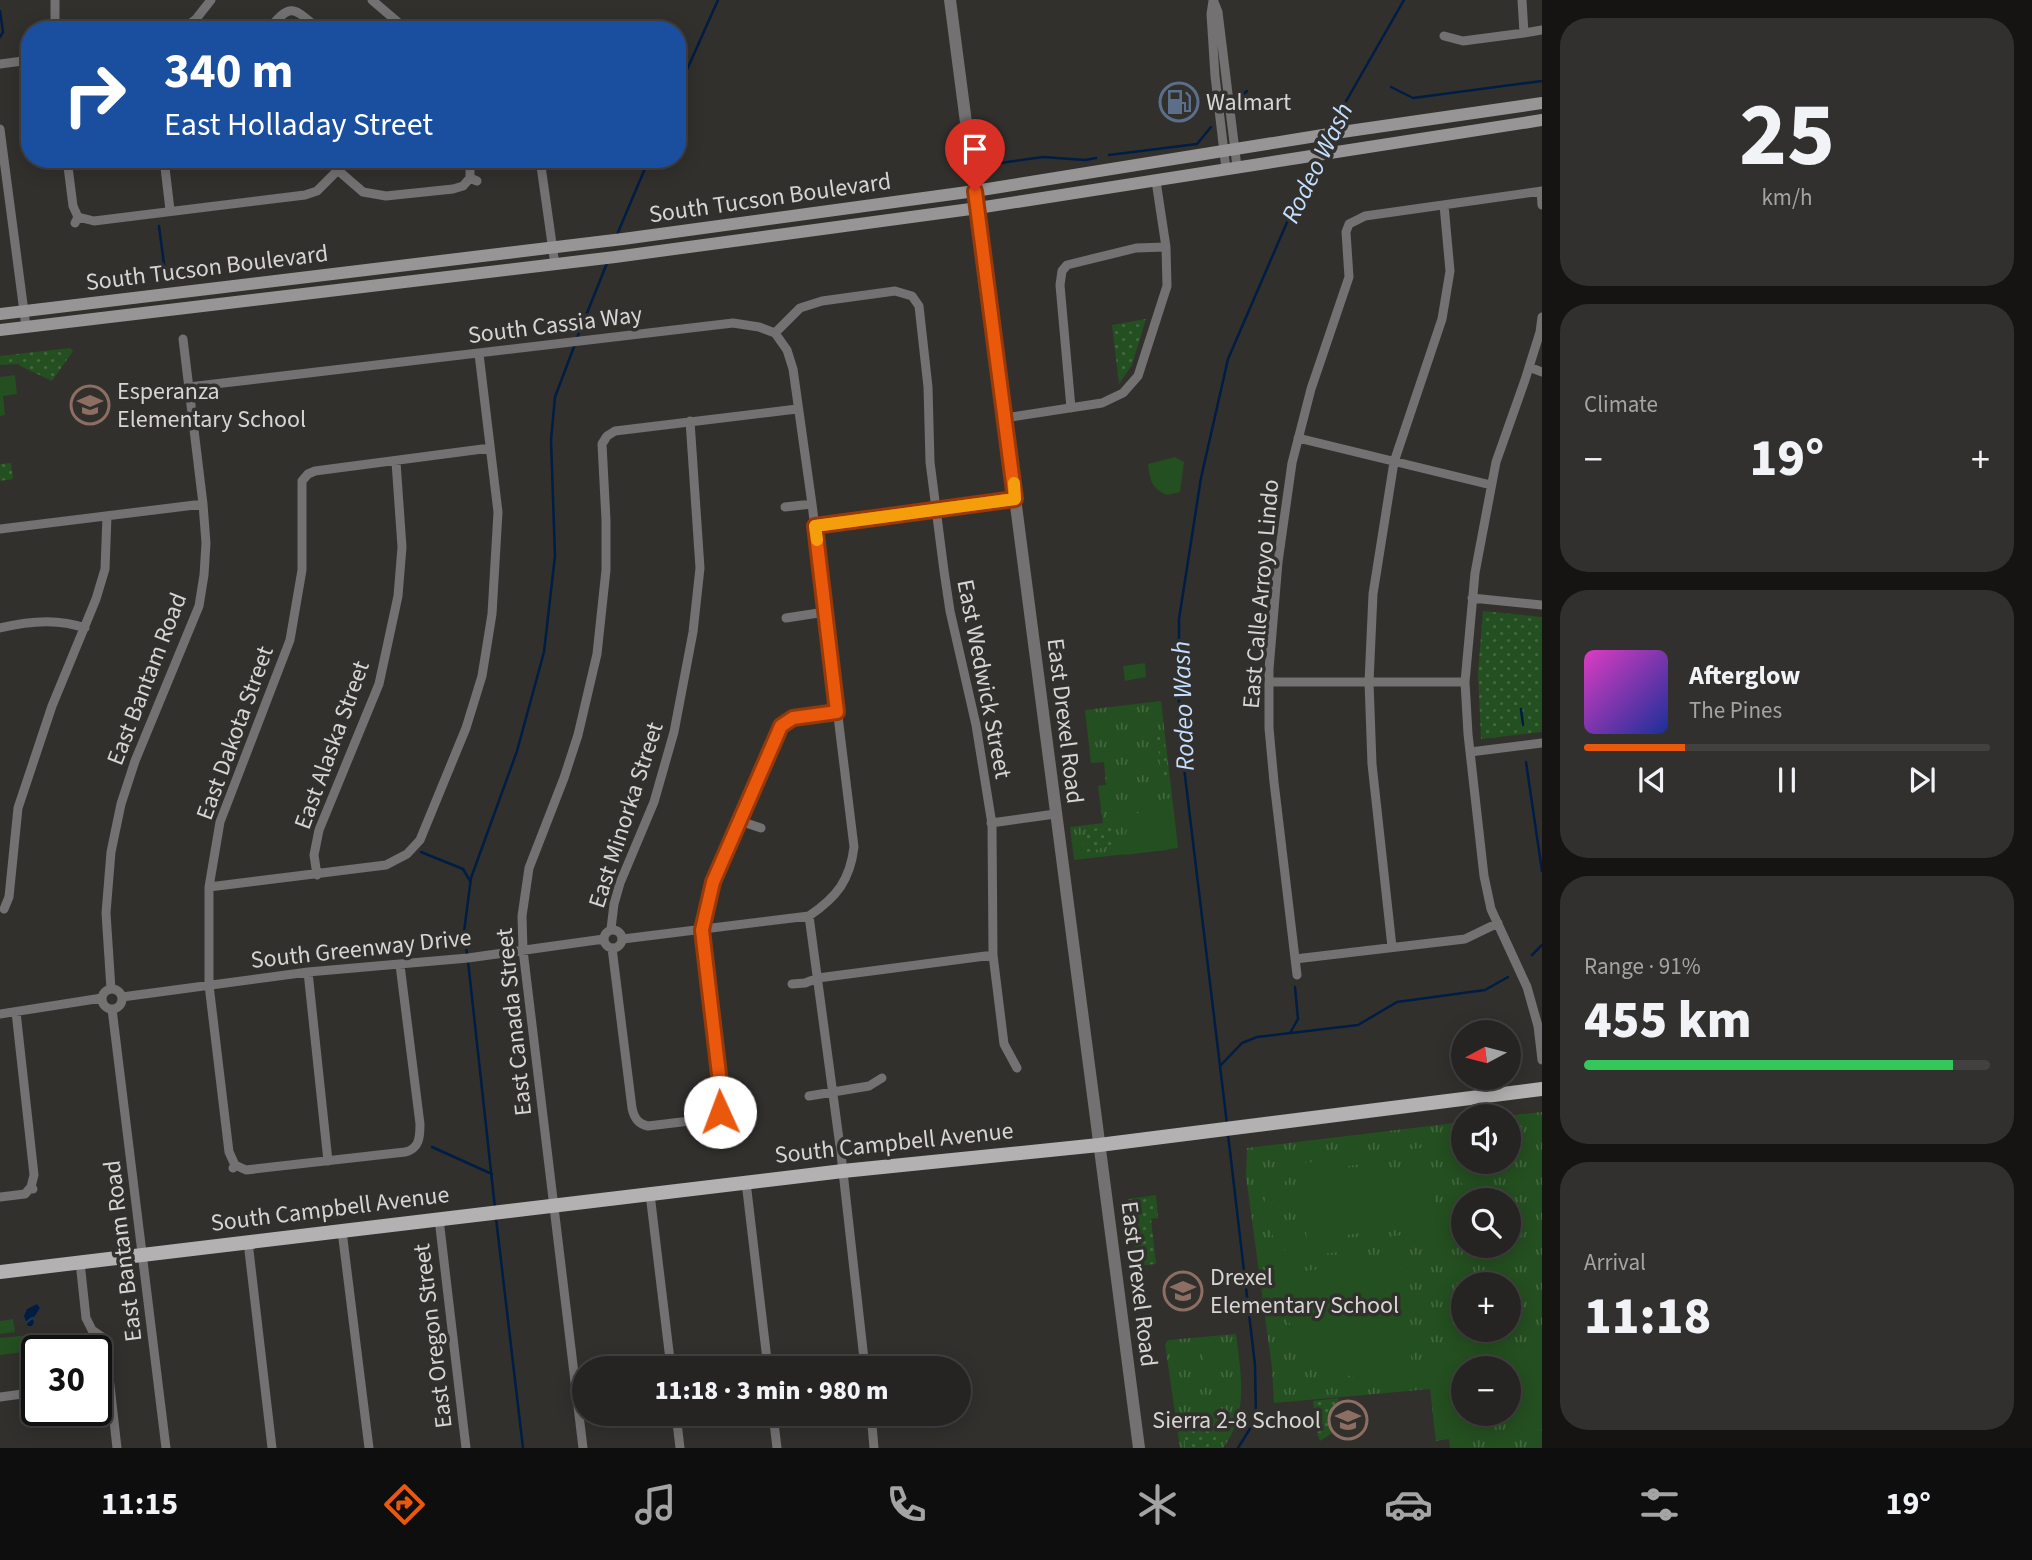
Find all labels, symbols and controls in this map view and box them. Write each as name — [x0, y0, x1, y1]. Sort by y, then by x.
text: 340 m — [164, 37, 293, 107]
icon: right — [49, 49, 140, 140]
text: 25 — [1739, 71, 1835, 200]
fuel station icon: Walmart — [1158, 81, 1200, 123]
place label: Walmart — [1206, 85, 1291, 120]
water label: Rodeo Wash — [1272, 96, 1362, 230]
text: East Holladay Street — [164, 102, 433, 148]
pin — [945, 119, 1005, 191]
icon: arrive — [956, 130, 994, 168]
street label: South Tucson Boulevard — [647, 164, 893, 232]
text: km/h — [1761, 181, 1813, 214]
street label: South Tucson Boulevard — [84, 236, 330, 300]
street label: South Cassia Way — [466, 297, 644, 353]
place label: Esperanza Elementary School — [117, 374, 306, 437]
school or university icon: Esperanza Elementary School — [69, 384, 111, 426]
text: Climate — [1584, 388, 1658, 421]
text: 19° — [1750, 422, 1824, 496]
text: − — [1584, 433, 1603, 487]
text: + — [1971, 433, 1990, 487]
street label: East Calle Arroyo Lindo — [1234, 478, 1288, 710]
street label: East Wedwick Street — [948, 576, 1020, 782]
street label: East Bantam Road — [98, 588, 196, 770]
street label: East Drexel Road — [1037, 636, 1093, 806]
water label: Rodeo Wash — [1162, 640, 1204, 772]
street label: East Dakota Street — [187, 641, 283, 825]
street label: East Alaska Street — [285, 656, 379, 834]
text: Afterglow — [1689, 657, 1800, 694]
text: The Pines — [1689, 694, 1782, 727]
street label: East Minorka Street — [579, 717, 673, 913]
icon: previous — [1633, 761, 1671, 799]
icon: pause — [1768, 761, 1806, 799]
icon: next — [1903, 761, 1941, 799]
street label: South Greenway Drive — [249, 920, 473, 978]
street label: East Canada Street — [487, 926, 541, 1118]
text: Range · 91% — [1584, 950, 1701, 983]
text: 455 km — [1584, 984, 1752, 1058]
north arrow — [1451, 1020, 1521, 1090]
map controls — [1451, 1020, 1521, 1426]
position arrow — [683, 1075, 757, 1149]
button: sound — [1451, 1104, 1521, 1174]
street label: South Campbell Avenue — [773, 1113, 1015, 1173]
street label: East Bantam Road — [95, 1158, 151, 1344]
street label: South Campbell Avenue — [209, 1177, 451, 1241]
button: search — [1451, 1188, 1521, 1258]
street label: East Drexel Road — [1111, 1199, 1167, 1369]
street label: East Oregon Street — [404, 1242, 462, 1430]
text: Arrival — [1584, 1246, 1646, 1279]
place label: Drexel Elementary School — [1210, 1260, 1399, 1323]
school or university icon: Drexel Elementary School — [1162, 1270, 1204, 1312]
button: + — [1451, 1272, 1521, 1342]
text: 11:18 — [1584, 1280, 1711, 1354]
speed limit sign: 30 — [21, 1335, 112, 1426]
button: − — [1451, 1356, 1521, 1426]
text: 11:18 · 3 min · 980 m — [655, 1372, 888, 1409]
school or university icon: Sierra 2-8 School — [1327, 1399, 1369, 1441]
place label: Sierra 2-8 School — [1152, 1403, 1321, 1438]
icon: directions — [380, 1480, 429, 1529]
icon: music — [631, 1480, 680, 1529]
icon: phone — [882, 1480, 931, 1529]
icon: climate — [1133, 1480, 1182, 1529]
icon: car — [1384, 1480, 1433, 1529]
icon: filters — [1635, 1480, 1684, 1529]
text: 11:15 — [101, 1481, 178, 1527]
text: 19° — [1885, 1481, 1931, 1527]

